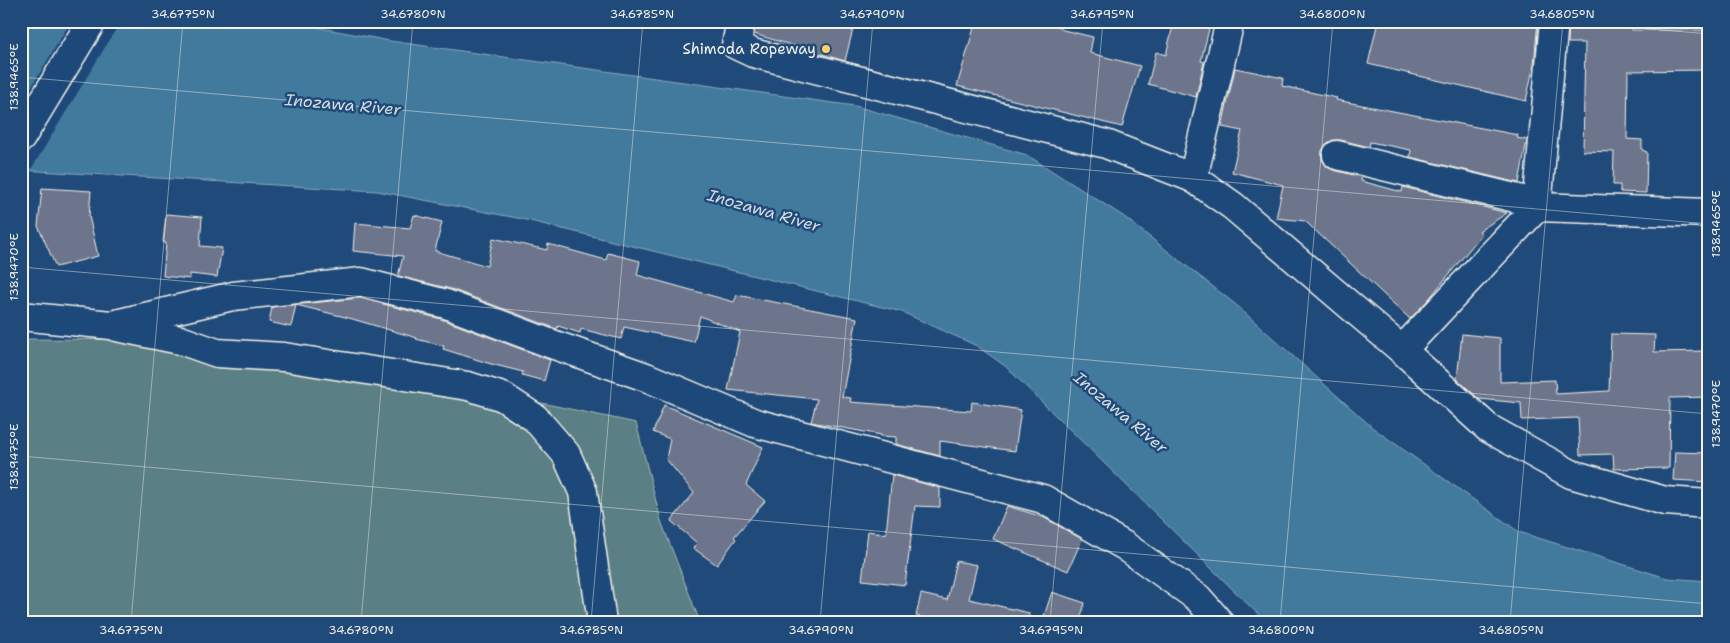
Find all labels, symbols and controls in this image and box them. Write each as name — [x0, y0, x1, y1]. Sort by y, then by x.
text: 34.6775°N — [151, 6, 215, 22]
text: 34.6780°N — [380, 6, 446, 22]
text: 34.6785°N — [610, 6, 674, 22]
text: 34.6790°N — [839, 6, 905, 22]
text: 34.6795°N — [1070, 6, 1134, 22]
text: 34.6800°N — [1299, 6, 1365, 22]
text: 34.6805°N — [1529, 6, 1595, 22]
place label: Shimoda Ropeway — [682, 39, 816, 59]
text: 138.9465°E — [6, 43, 22, 111]
marker: Shimoda Ropeway — [820, 43, 832, 55]
water label: Inozawa River — [283, 89, 402, 120]
water label: Inozawa River — [704, 184, 823, 237]
text: 138.9465°E — [1708, 190, 1724, 258]
text: 138.9470°E — [6, 233, 22, 301]
water label: Inozawa River — [1069, 366, 1172, 458]
text: 138.9470°E — [1708, 380, 1724, 448]
text: 138.9475°E — [6, 424, 22, 490]
text: 34.6775°N — [99, 622, 163, 638]
text: 34.6780°N — [328, 622, 394, 638]
text: 34.6785°N — [559, 622, 623, 638]
text: 34.6790°N — [788, 622, 854, 638]
text: 34.6795°N — [1019, 622, 1083, 638]
text: 34.6800°N — [1248, 622, 1314, 638]
text: 34.6805°N — [1478, 622, 1544, 638]

